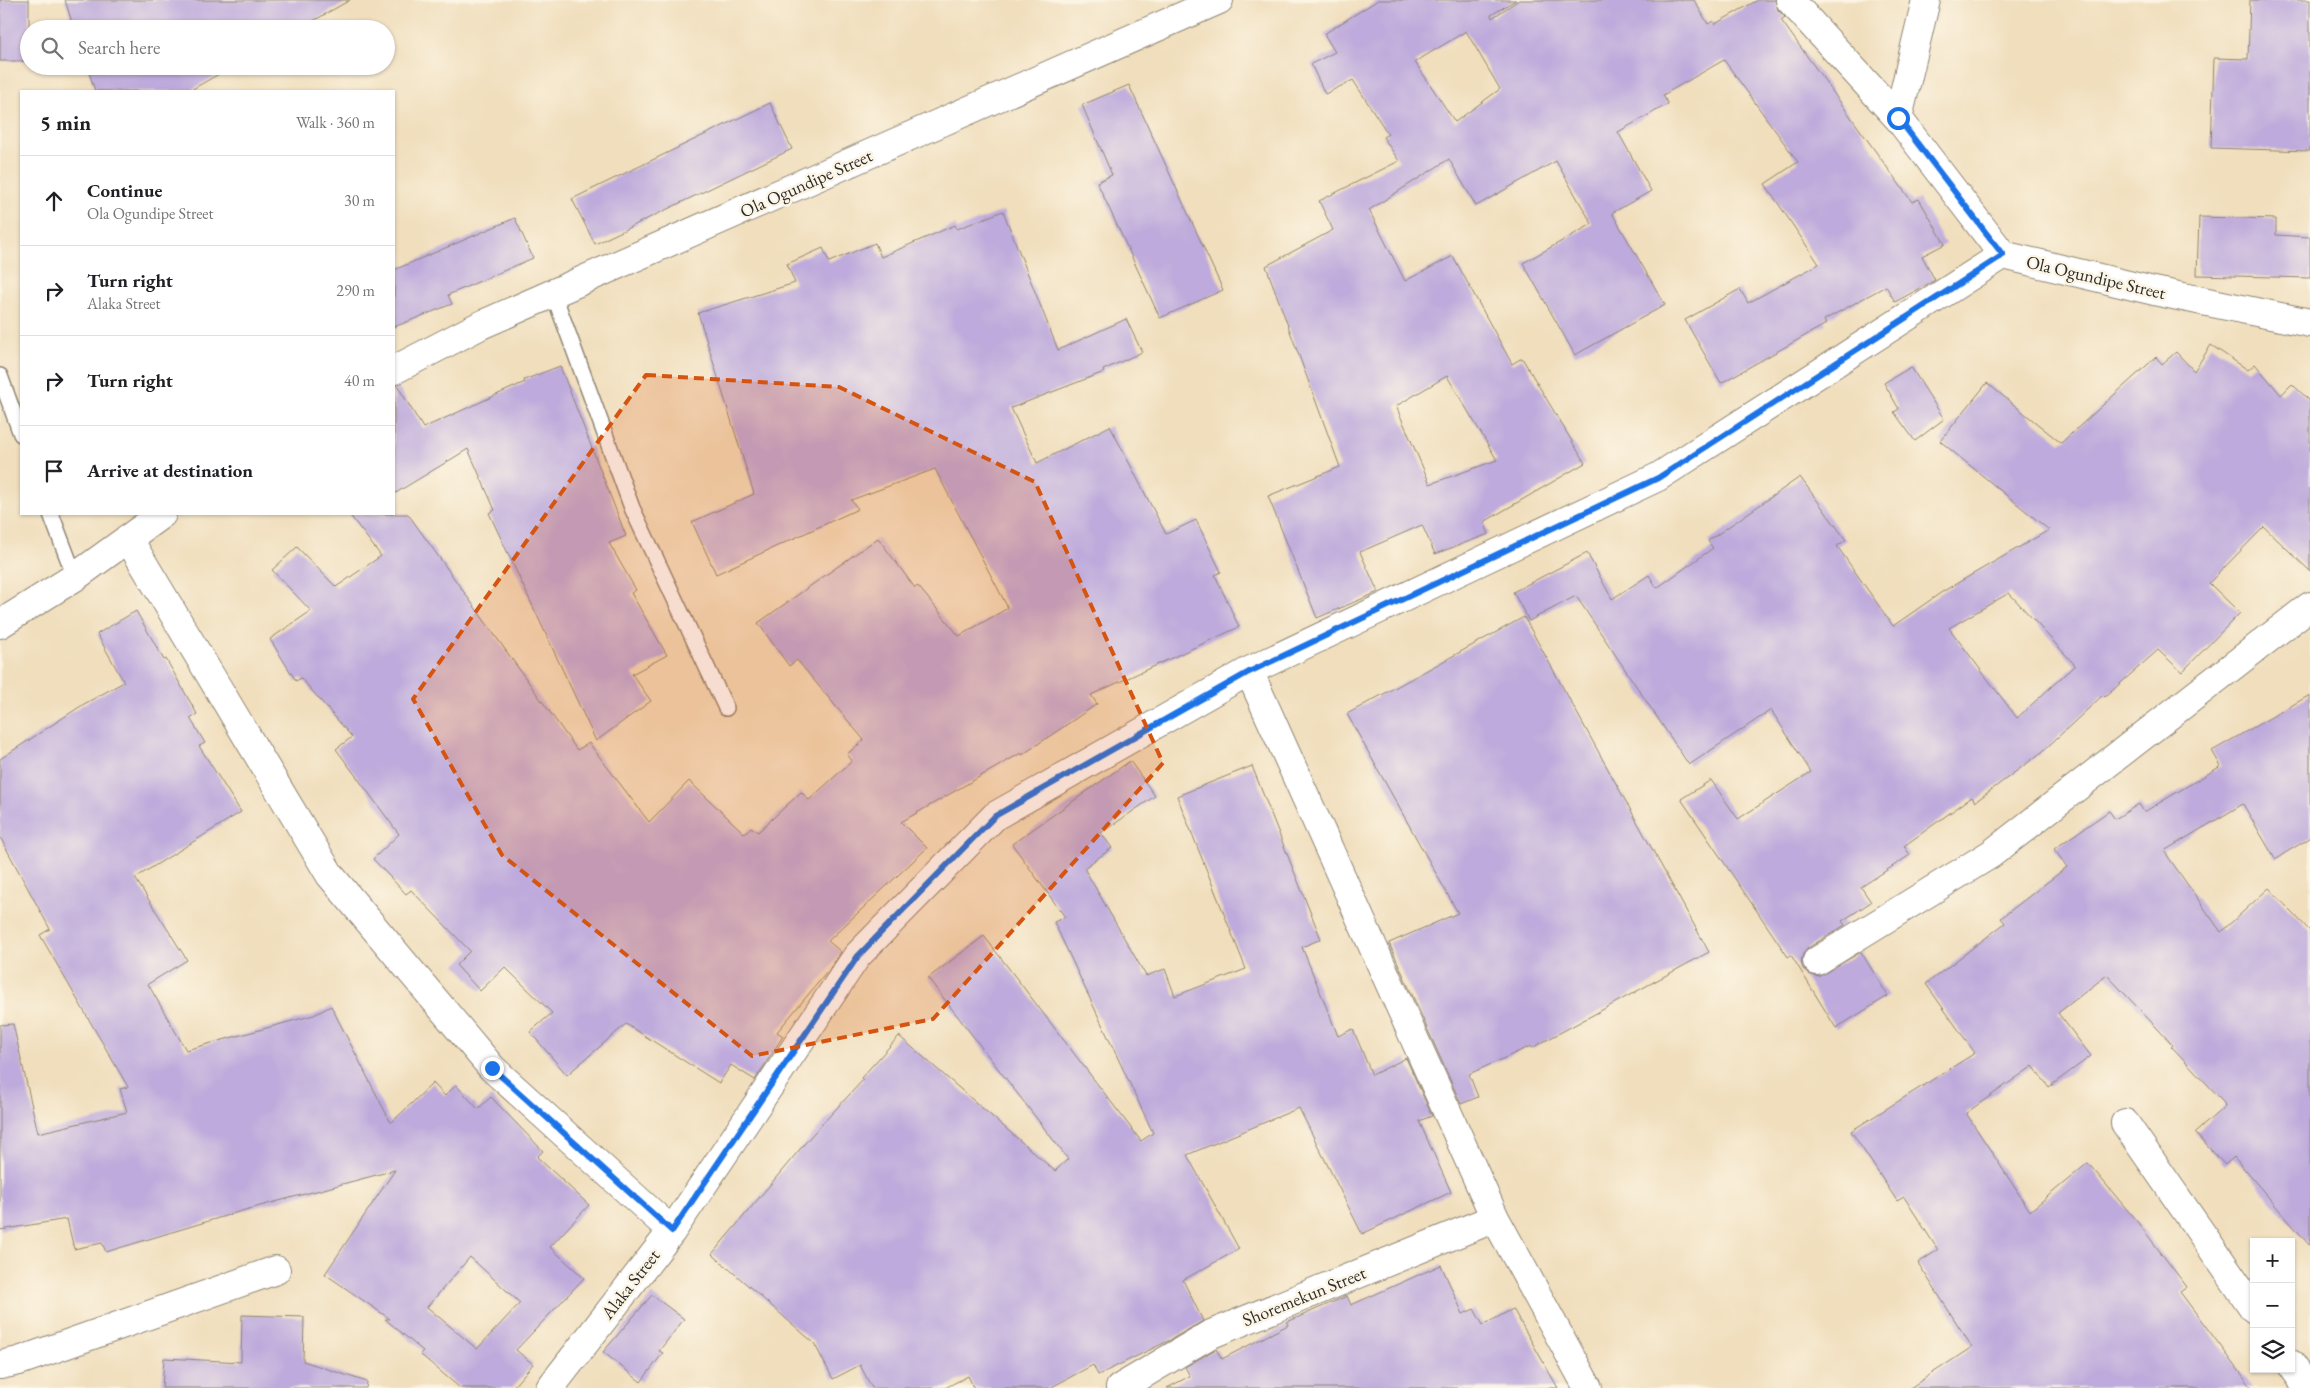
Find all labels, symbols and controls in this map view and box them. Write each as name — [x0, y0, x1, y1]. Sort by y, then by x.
search box — [20, 20, 395, 75]
icon: search — [38, 34, 66, 62]
text: Search here — [78, 35, 160, 60]
route start — [1887, 107, 1910, 130]
text: 5 min — [40, 109, 91, 136]
text: Walk · 360 m — [296, 112, 375, 133]
street label: Ola Ogundipe Street — [736, 143, 876, 222]
text: Continue — [87, 178, 162, 203]
icon: ahead — [40, 187, 68, 215]
text: 30 m — [344, 190, 375, 211]
text: Ola Ogundipe Street — [87, 203, 214, 224]
street label: Ola Ogundipe Street — [2024, 250, 2168, 304]
text: Turn right — [87, 268, 173, 293]
icon: right — [40, 277, 68, 305]
text: 290 m — [336, 280, 375, 301]
text: Alaka Street — [87, 293, 161, 314]
icon: right — [40, 367, 68, 395]
text: Turn right — [87, 368, 173, 393]
text: 40 m — [344, 370, 375, 391]
icon: arrive — [40, 457, 68, 485]
text: Arrive at destination — [87, 458, 253, 483]
route end — [481, 1057, 504, 1080]
map controls — [2250, 1238, 2295, 1373]
button: + — [2250, 1238, 2295, 1283]
street label: Alaka Street — [595, 1244, 665, 1324]
street label: Shoremekun Street — [1239, 1261, 1369, 1331]
button: − — [2250, 1283, 2295, 1328]
button: layers — [2250, 1328, 2295, 1373]

